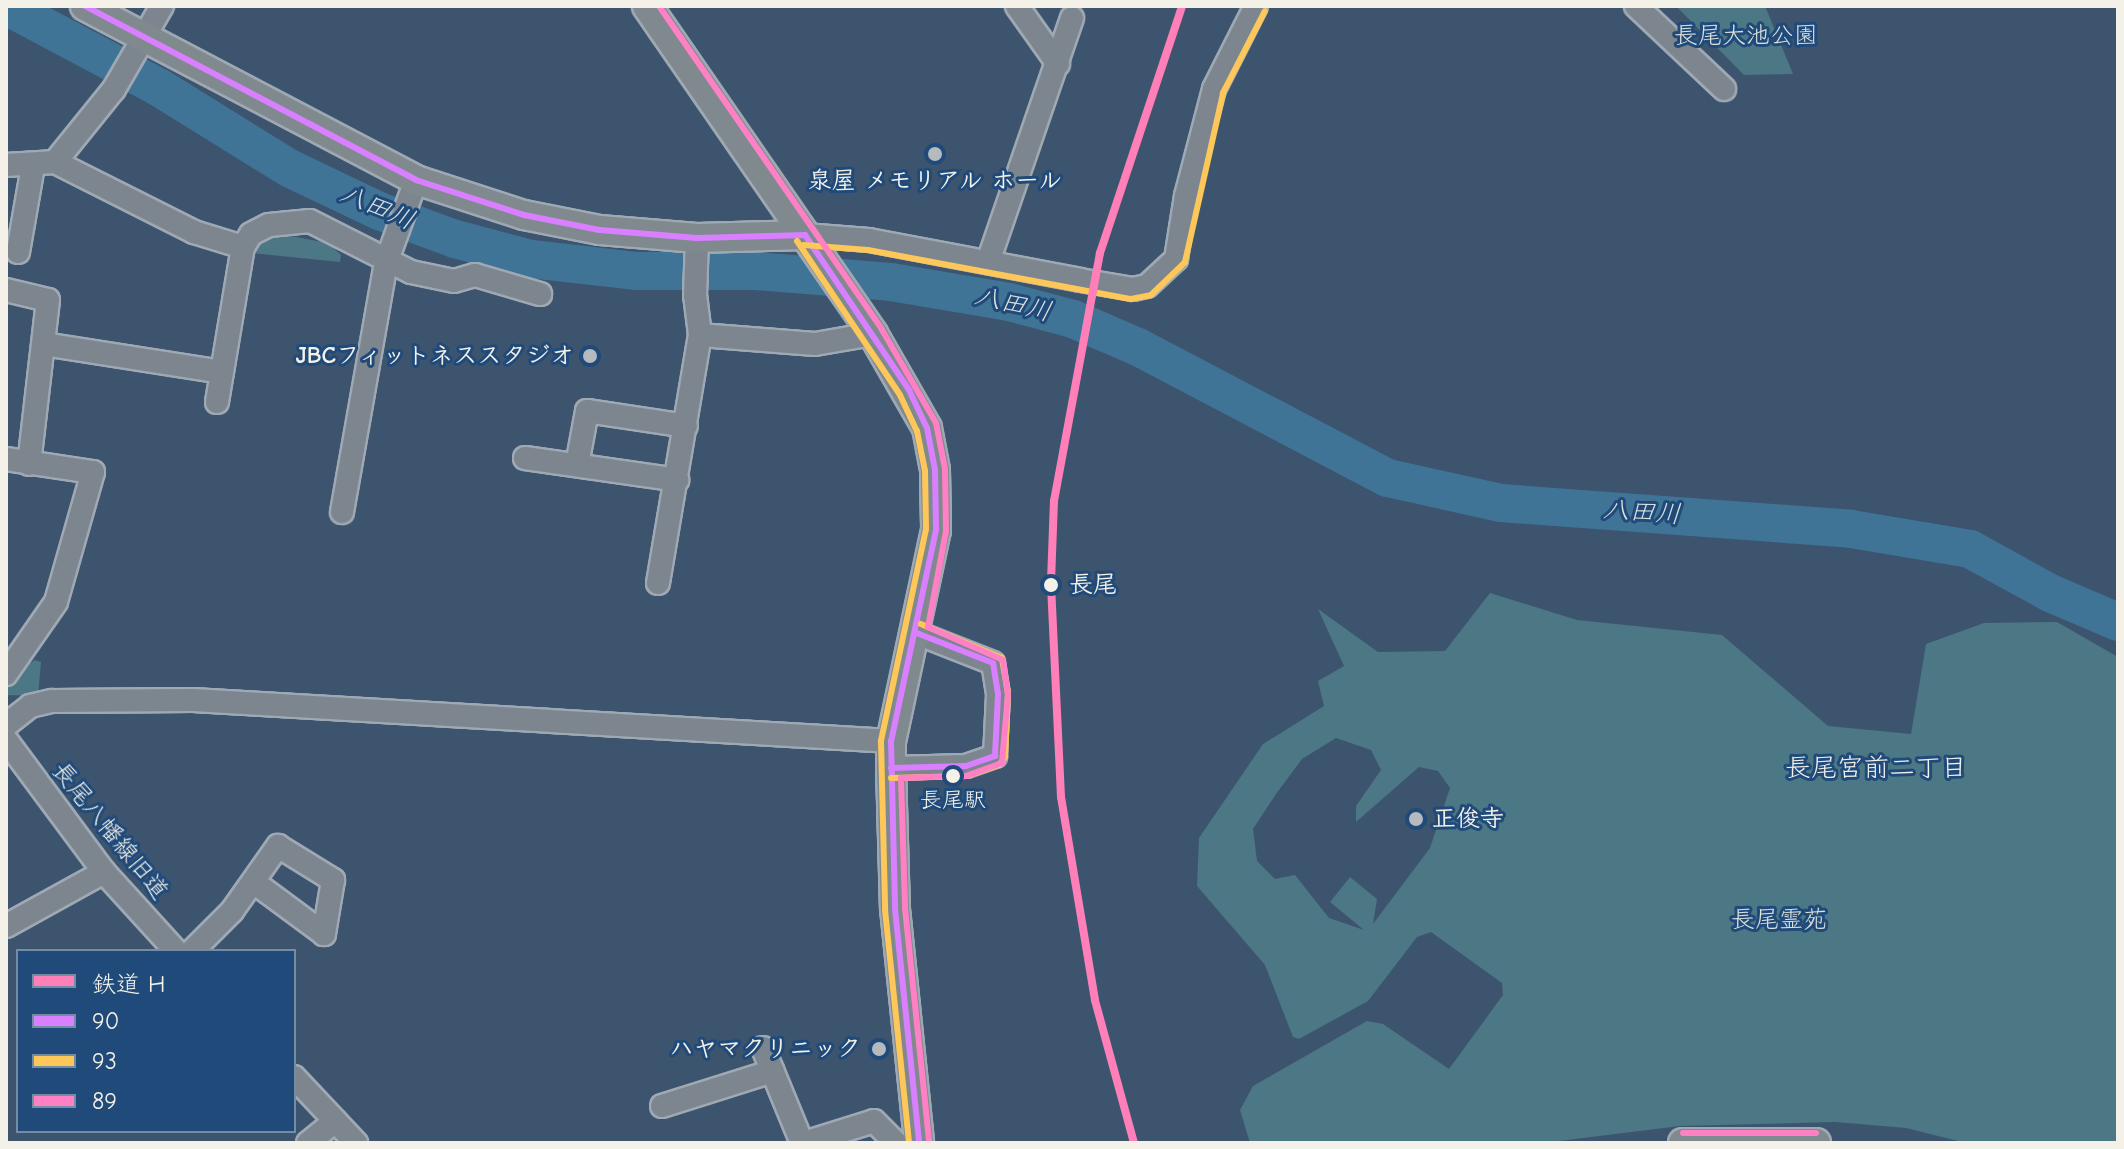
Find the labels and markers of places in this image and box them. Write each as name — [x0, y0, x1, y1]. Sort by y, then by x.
marker: 泉屋 メモリアル ホール — [926, 145, 944, 163]
place label: 泉屋 メモリアル ホール — [806, 167, 1064, 195]
place label: JBCフィットネススタジオ — [294, 342, 574, 370]
marker: JBCフィットネススタジオ — [581, 347, 599, 365]
place label: 長尾 — [1069, 571, 1117, 599]
marker: 長尾 — [1040, 574, 1062, 596]
marker: 長尾駅 — [945, 768, 961, 784]
place label: 長尾駅 — [920, 788, 986, 814]
place label: 正俊寺 — [1432, 805, 1504, 833]
marker: 正俊寺 — [1407, 810, 1425, 828]
place label: ハヤマクリニック — [669, 1035, 861, 1063]
marker: ハヤマクリニック — [868, 1038, 890, 1060]

